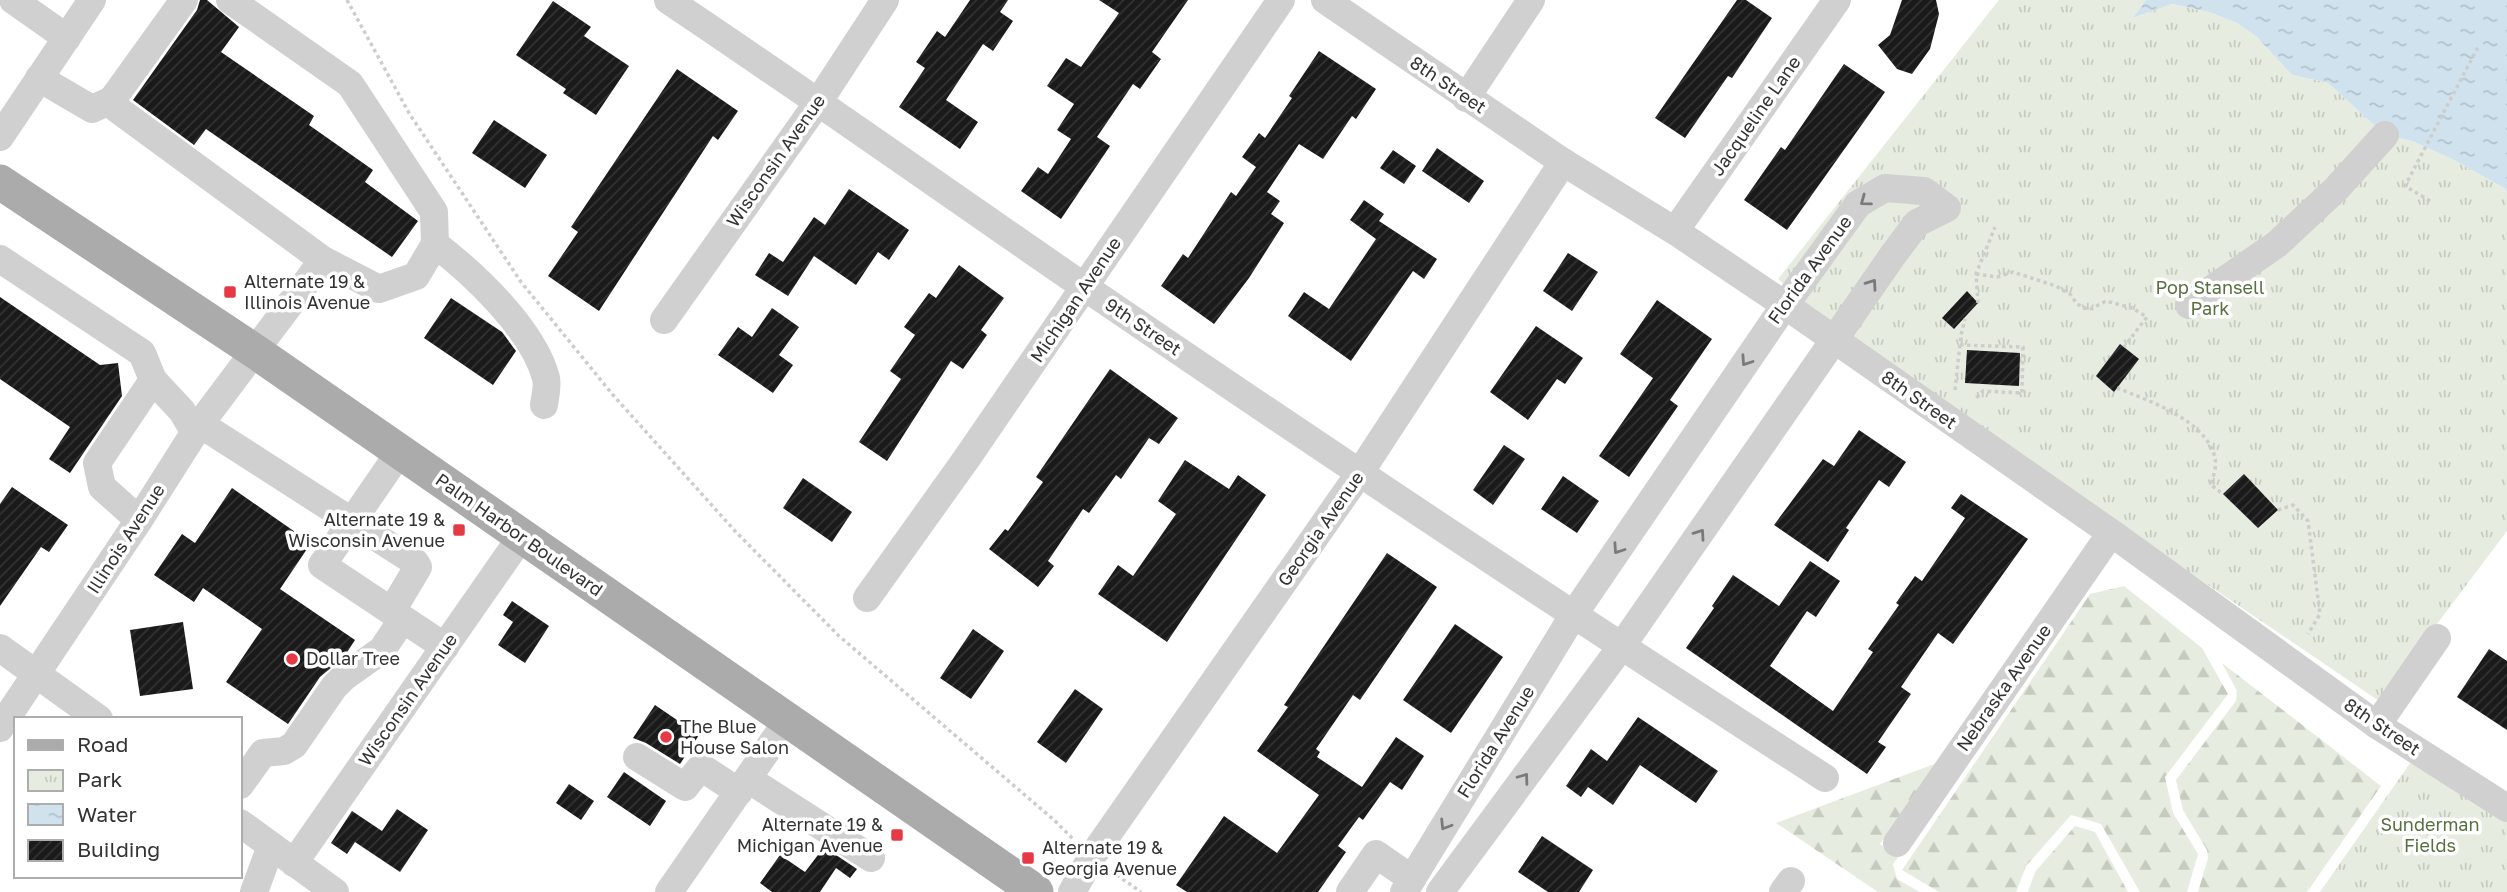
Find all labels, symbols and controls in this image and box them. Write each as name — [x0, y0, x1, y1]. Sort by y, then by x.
street label: 8th Street — [1406, 51, 1491, 118]
street label: Jacqueline Lane — [1706, 51, 1805, 180]
street label: Wisconsin Avenue — [721, 90, 829, 231]
one-way arrow — [1860, 193, 1872, 206]
street label: Florida Avenue — [1763, 211, 1856, 328]
street label: Michigan Avenue — [1025, 233, 1125, 366]
place label: Alternate 19 & Illinois Avenue — [244, 270, 370, 313]
park label: Pop Stansell Park — [2155, 276, 2265, 319]
one-way arrow — [1864, 279, 1876, 292]
marker: Alternate 19 & Illinois Avenue — [222, 284, 238, 300]
street label: 9th Street — [1101, 293, 1186, 360]
one-way arrow — [1742, 353, 1754, 366]
street label: 8th Street — [1878, 365, 1962, 433]
street label: Georgia Avenue — [1272, 467, 1368, 590]
street label: Palm Harbor Boulevard — [432, 468, 607, 600]
street label: Illinois Avenue — [82, 480, 169, 597]
place label: Alternate 19 & Wisconsin Avenue — [288, 508, 445, 551]
marker: Alternate 19 & Wisconsin Avenue — [451, 522, 467, 538]
one-way arrow — [1692, 528, 1705, 541]
one-way arrow — [1614, 541, 1626, 554]
street label: Nebraska Avenue — [1951, 620, 2055, 755]
street label: Wisconsin Avenue — [353, 629, 461, 770]
place label: Dollar Tree — [306, 647, 400, 669]
marker: Dollar Tree — [284, 651, 300, 667]
street label: Florida Avenue — [1452, 681, 1538, 802]
street label: 8th Street — [2340, 693, 2425, 760]
place label: The Blue House Salon — [680, 715, 789, 758]
legend — [14, 717, 242, 878]
marker: The Blue House Salon — [658, 729, 674, 745]
text: Road — [77, 731, 128, 757]
text: Park — [77, 766, 123, 792]
one-way arrow — [1516, 773, 1529, 786]
text: Water — [77, 801, 137, 827]
place label: Alternate 19 & Michigan Avenue — [737, 813, 883, 856]
park label: Sunderman Fields — [2380, 813, 2480, 856]
one-way arrow — [1440, 817, 1453, 830]
marker: Alternate 19 & Michigan Avenue — [889, 827, 905, 843]
text: Building — [77, 836, 160, 862]
place label: Alternate 19 & Georgia Avenue — [1042, 836, 1177, 879]
marker: Alternate 19 & Georgia Avenue — [1020, 850, 1036, 866]

